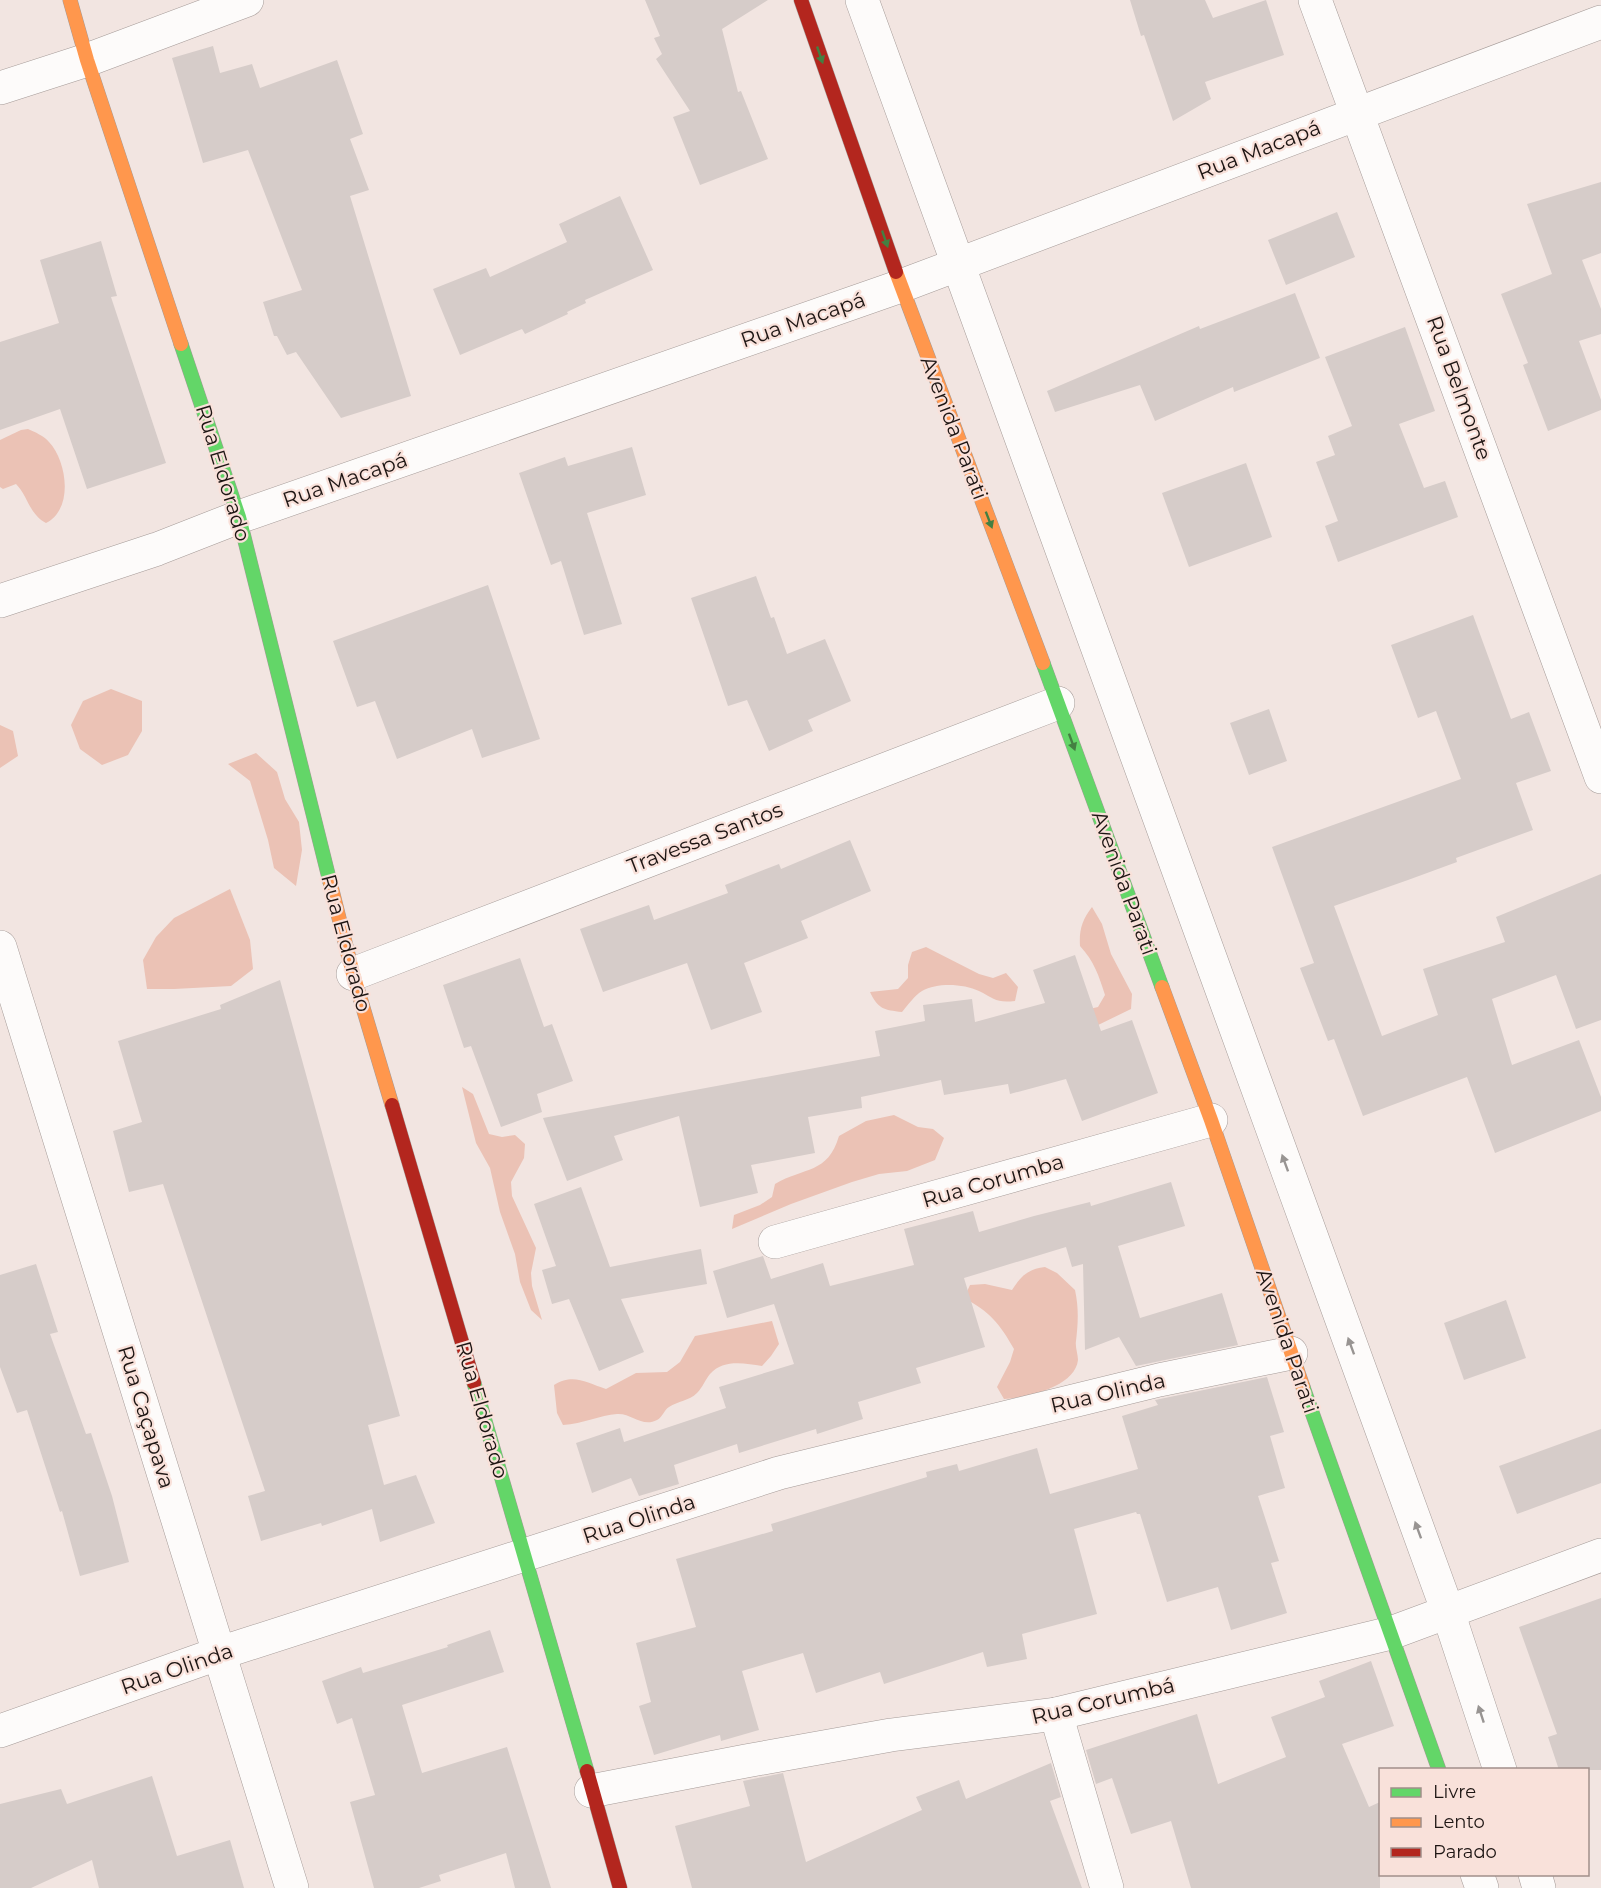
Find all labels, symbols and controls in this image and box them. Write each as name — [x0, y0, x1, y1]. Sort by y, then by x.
one-way arrow — [816, 46, 826, 64]
street label: Rua Macapá — [1193, 114, 1324, 185]
one-way arrow — [880, 230, 890, 248]
street label: Rua Macapá — [737, 286, 869, 353]
street label: Rua Belmonte — [1422, 312, 1497, 463]
street label: Avenida Parati — [916, 353, 993, 503]
street label: Rua Eldorado — [191, 401, 256, 544]
street label: Rua Macapá — [279, 446, 411, 513]
one-way arrow — [985, 512, 995, 530]
one-way arrow — [1068, 734, 1078, 752]
street label: Travessa Santos — [623, 796, 786, 879]
street label: Avenida Parati — [1087, 807, 1162, 958]
street label: Rua Eldorado — [316, 871, 377, 1015]
street label: Rua Corumba — [919, 1148, 1067, 1213]
one-way arrow — [1279, 1154, 1289, 1172]
street label: Avenida Parati — [1251, 1265, 1324, 1417]
one-way arrow — [1346, 1337, 1356, 1355]
street label: Rua Eldorado — [451, 1338, 514, 1481]
street label: Rua Caçapava — [113, 1342, 180, 1491]
street label: Rua Olinda — [1048, 1367, 1168, 1418]
street label: Rua Olinda — [579, 1489, 698, 1548]
one-way arrow — [1412, 1521, 1422, 1539]
street label: Rua Olinda — [117, 1638, 236, 1699]
street label: Rua Corumbá — [1029, 1672, 1177, 1729]
one-way arrow — [1476, 1705, 1486, 1723]
legend — [1379, 1768, 1589, 1876]
text: Livre — [1433, 1781, 1476, 1803]
text: Lento — [1433, 1811, 1485, 1833]
text: Parado — [1433, 1841, 1497, 1863]

